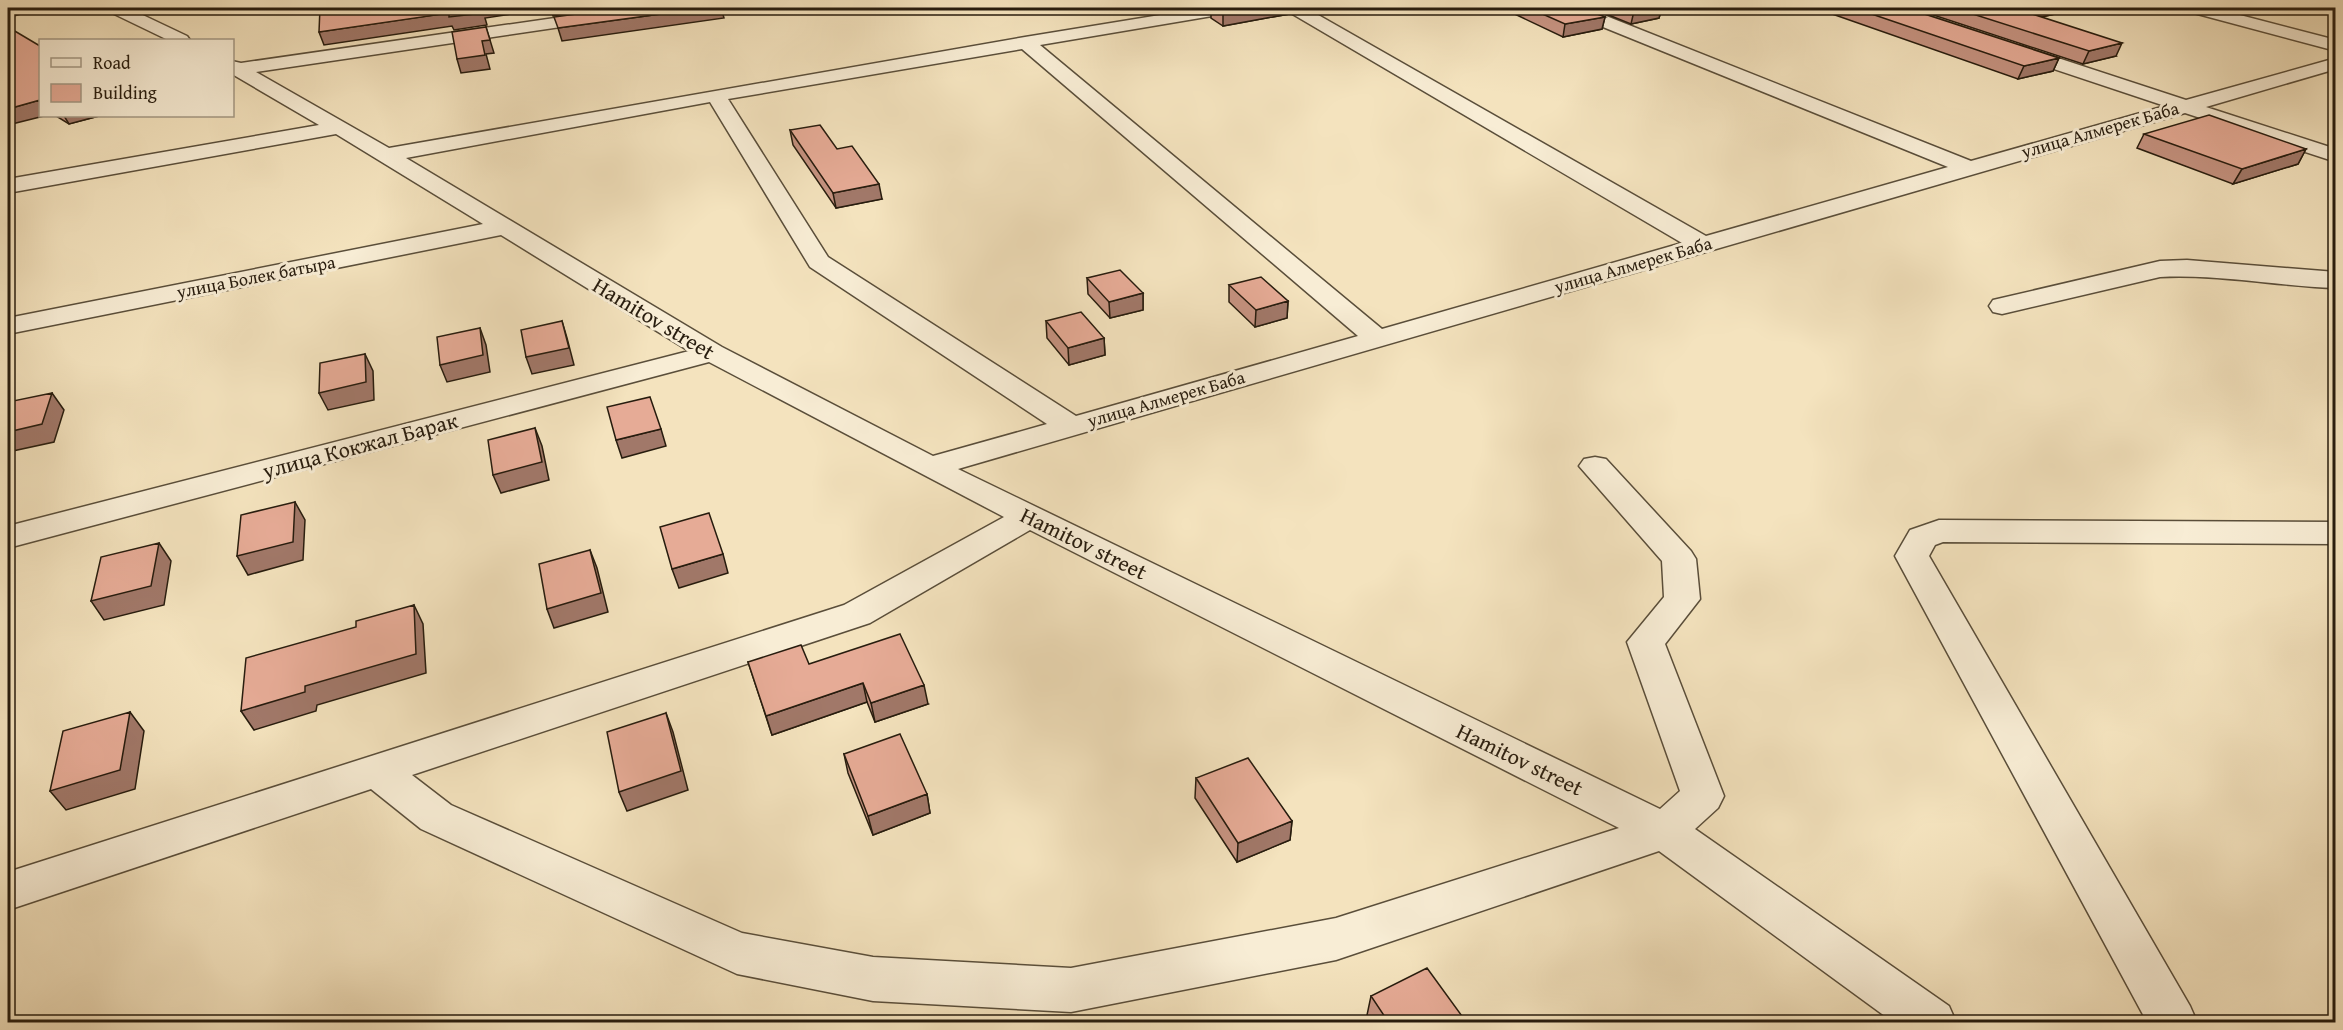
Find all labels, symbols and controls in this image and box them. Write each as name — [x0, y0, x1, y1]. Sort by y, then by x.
legend — [39, 39, 234, 117]
text: Road — [93, 49, 131, 76]
text: Building — [93, 79, 157, 106]
street label: улица Алмерек Баба — [2017, 94, 2182, 165]
street label: улица Алмерек Баба — [1550, 229, 1715, 300]
street label: улица Болек батыра — [173, 248, 338, 305]
street label: Hamitov street — [587, 269, 721, 367]
street label: улица Алмерек Баба — [1083, 363, 1248, 434]
street label: улица Кокжал Барак — [258, 403, 462, 487]
street label: Hamitov street — [1015, 499, 1153, 588]
street label: Hamitov street — [1451, 715, 1589, 804]

